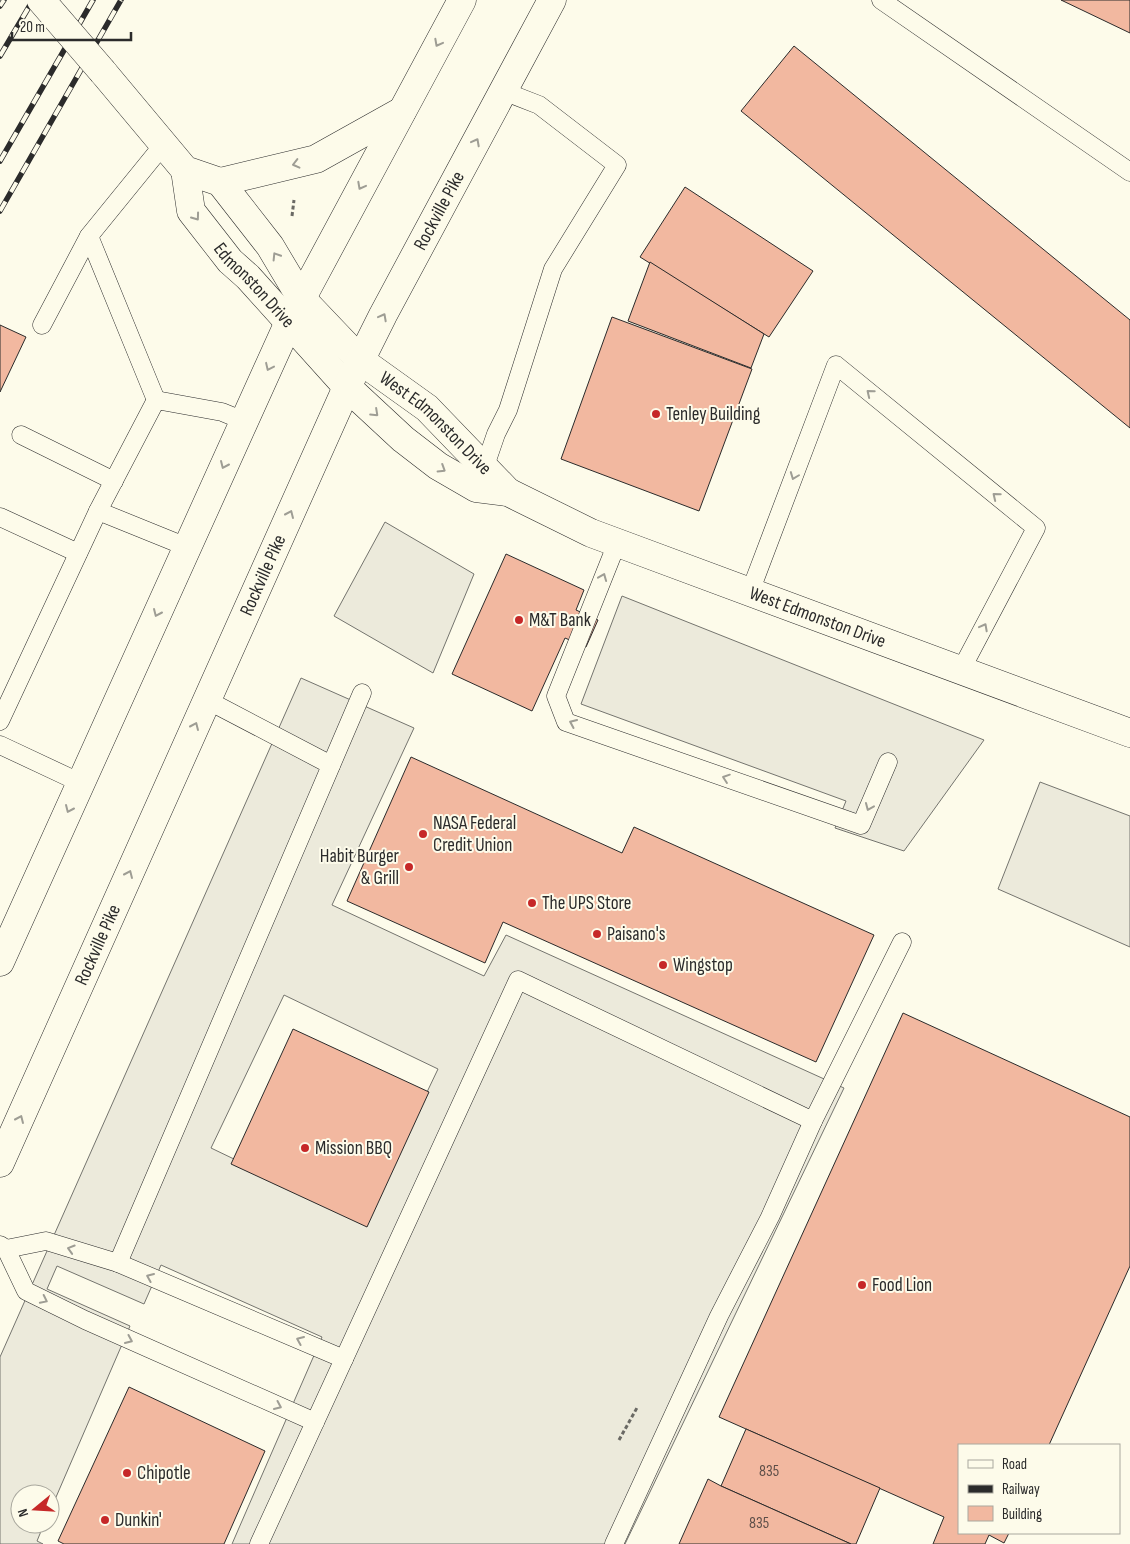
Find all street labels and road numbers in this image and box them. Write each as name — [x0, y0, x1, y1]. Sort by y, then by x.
street label: Rockville Pike — [408, 167, 470, 254]
street label: Edmonston Drive — [209, 238, 300, 333]
street label: West Edmonston Drive — [375, 366, 497, 480]
street label: Rockville Pike — [235, 531, 291, 619]
street label: West Edmonston Drive — [746, 581, 889, 653]
street label: Rockville Pike — [69, 901, 126, 989]

